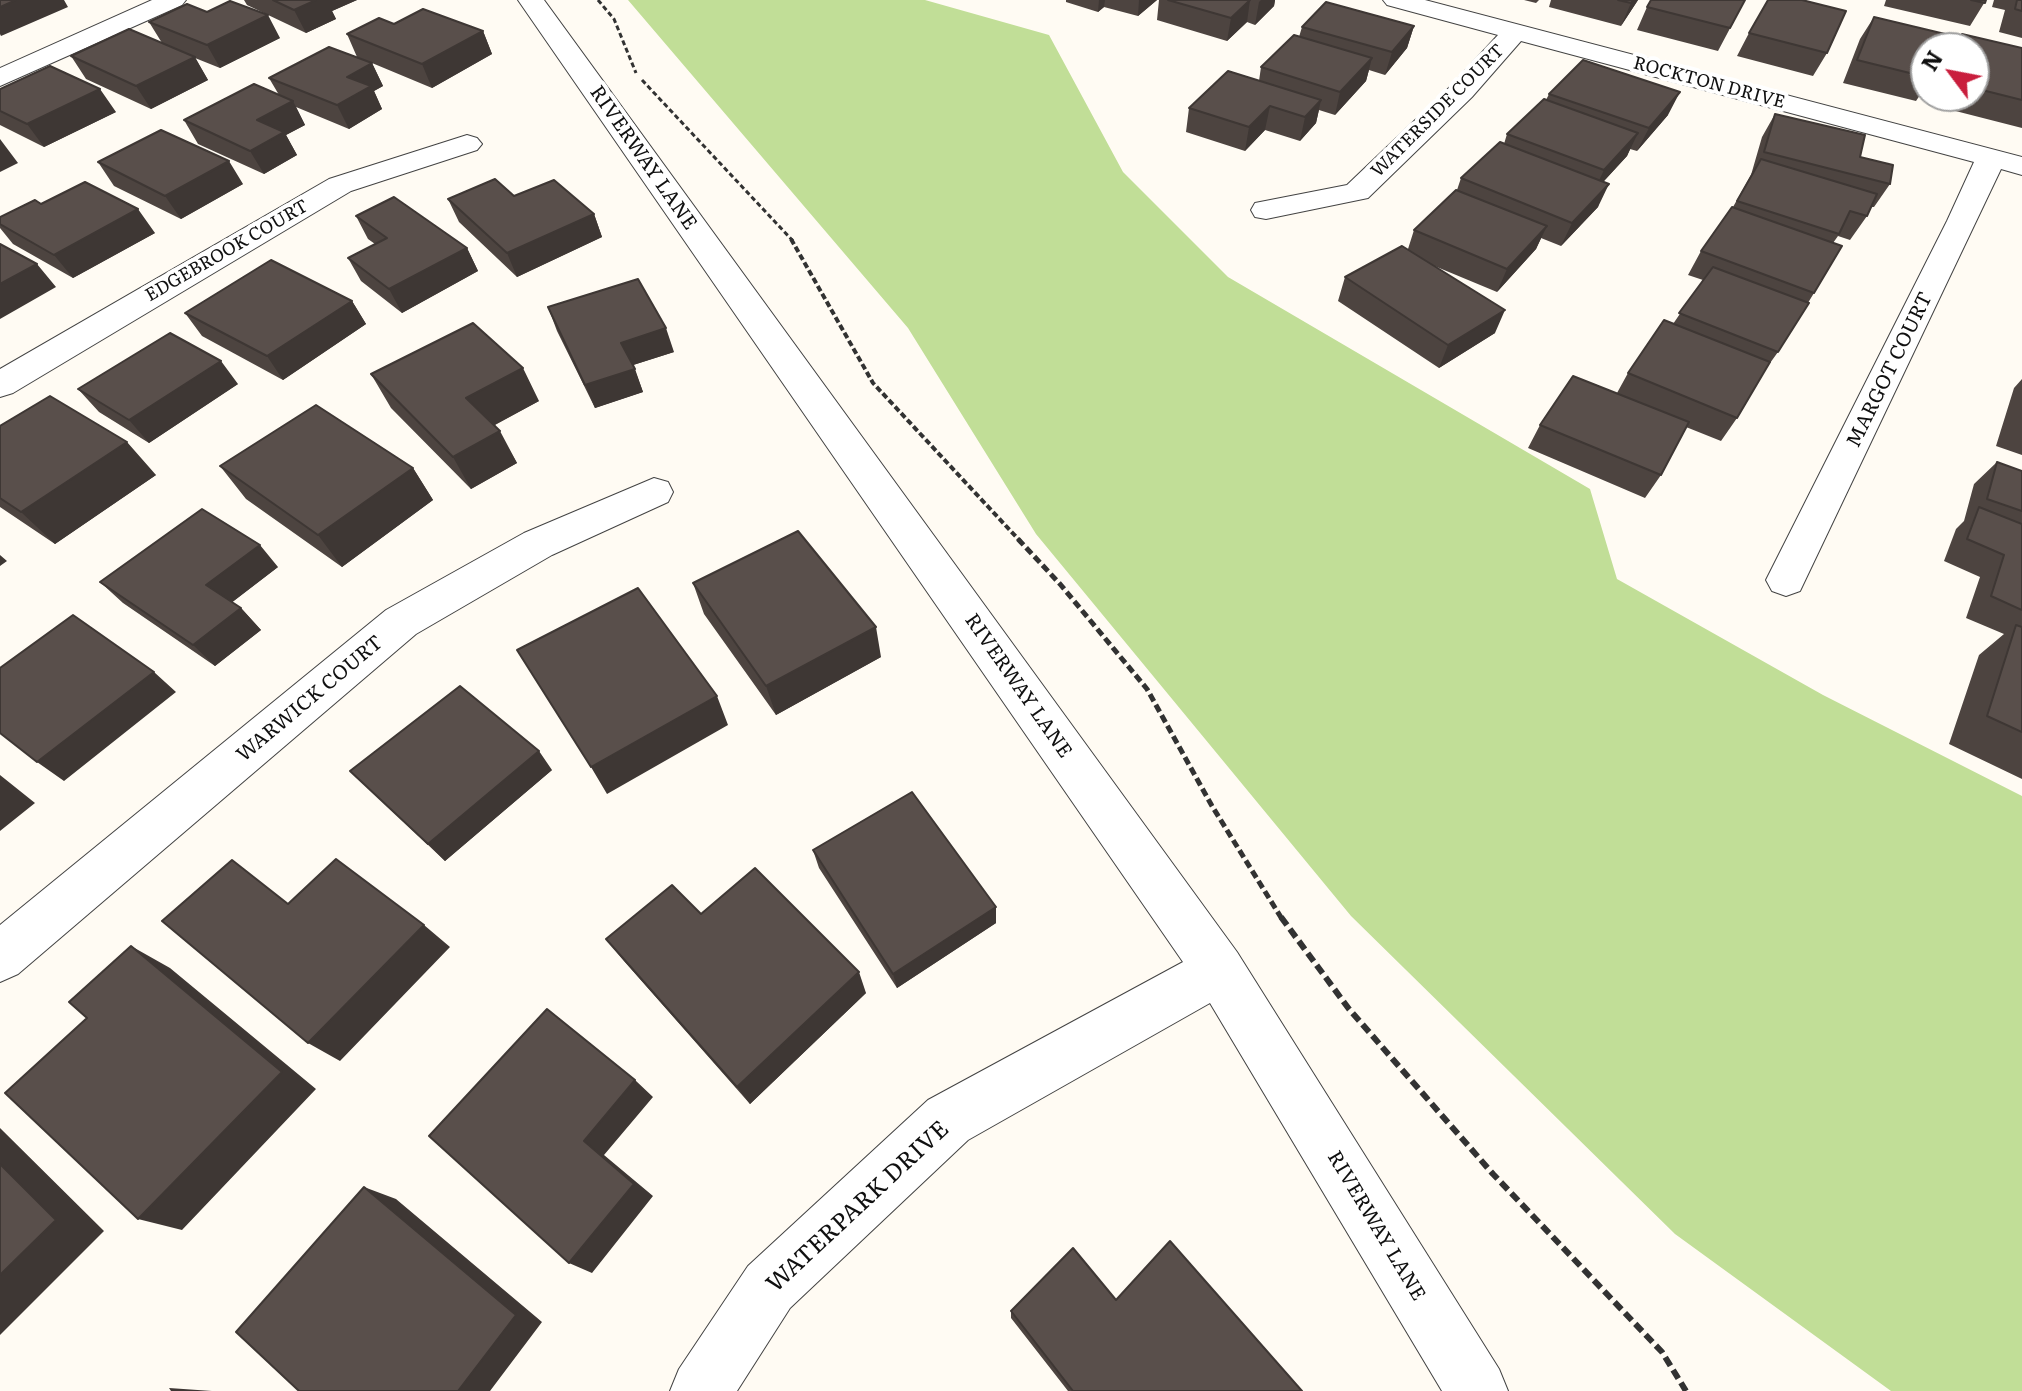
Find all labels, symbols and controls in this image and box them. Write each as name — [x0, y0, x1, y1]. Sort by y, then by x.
north arrow — [1910, 32, 1990, 112]
street label: WATERSIDE COURT — [1367, 40, 1509, 182]
text: N — [1912, 44, 1950, 77]
street label: ROCKTON DRIVE — [1631, 52, 1787, 114]
street label: RIVERWAY LANE — [584, 81, 702, 235]
street label: EDGEBROOK COURT — [142, 195, 312, 307]
street label: MARGOT COURT — [1842, 288, 1938, 452]
street label: RIVERWAY LANE — [959, 609, 1077, 763]
street label: WARWICK COURT — [232, 631, 388, 767]
street label: WATERPARK DRIVE — [761, 1115, 955, 1299]
street label: RIVERWAY LANE — [1322, 1147, 1430, 1305]

